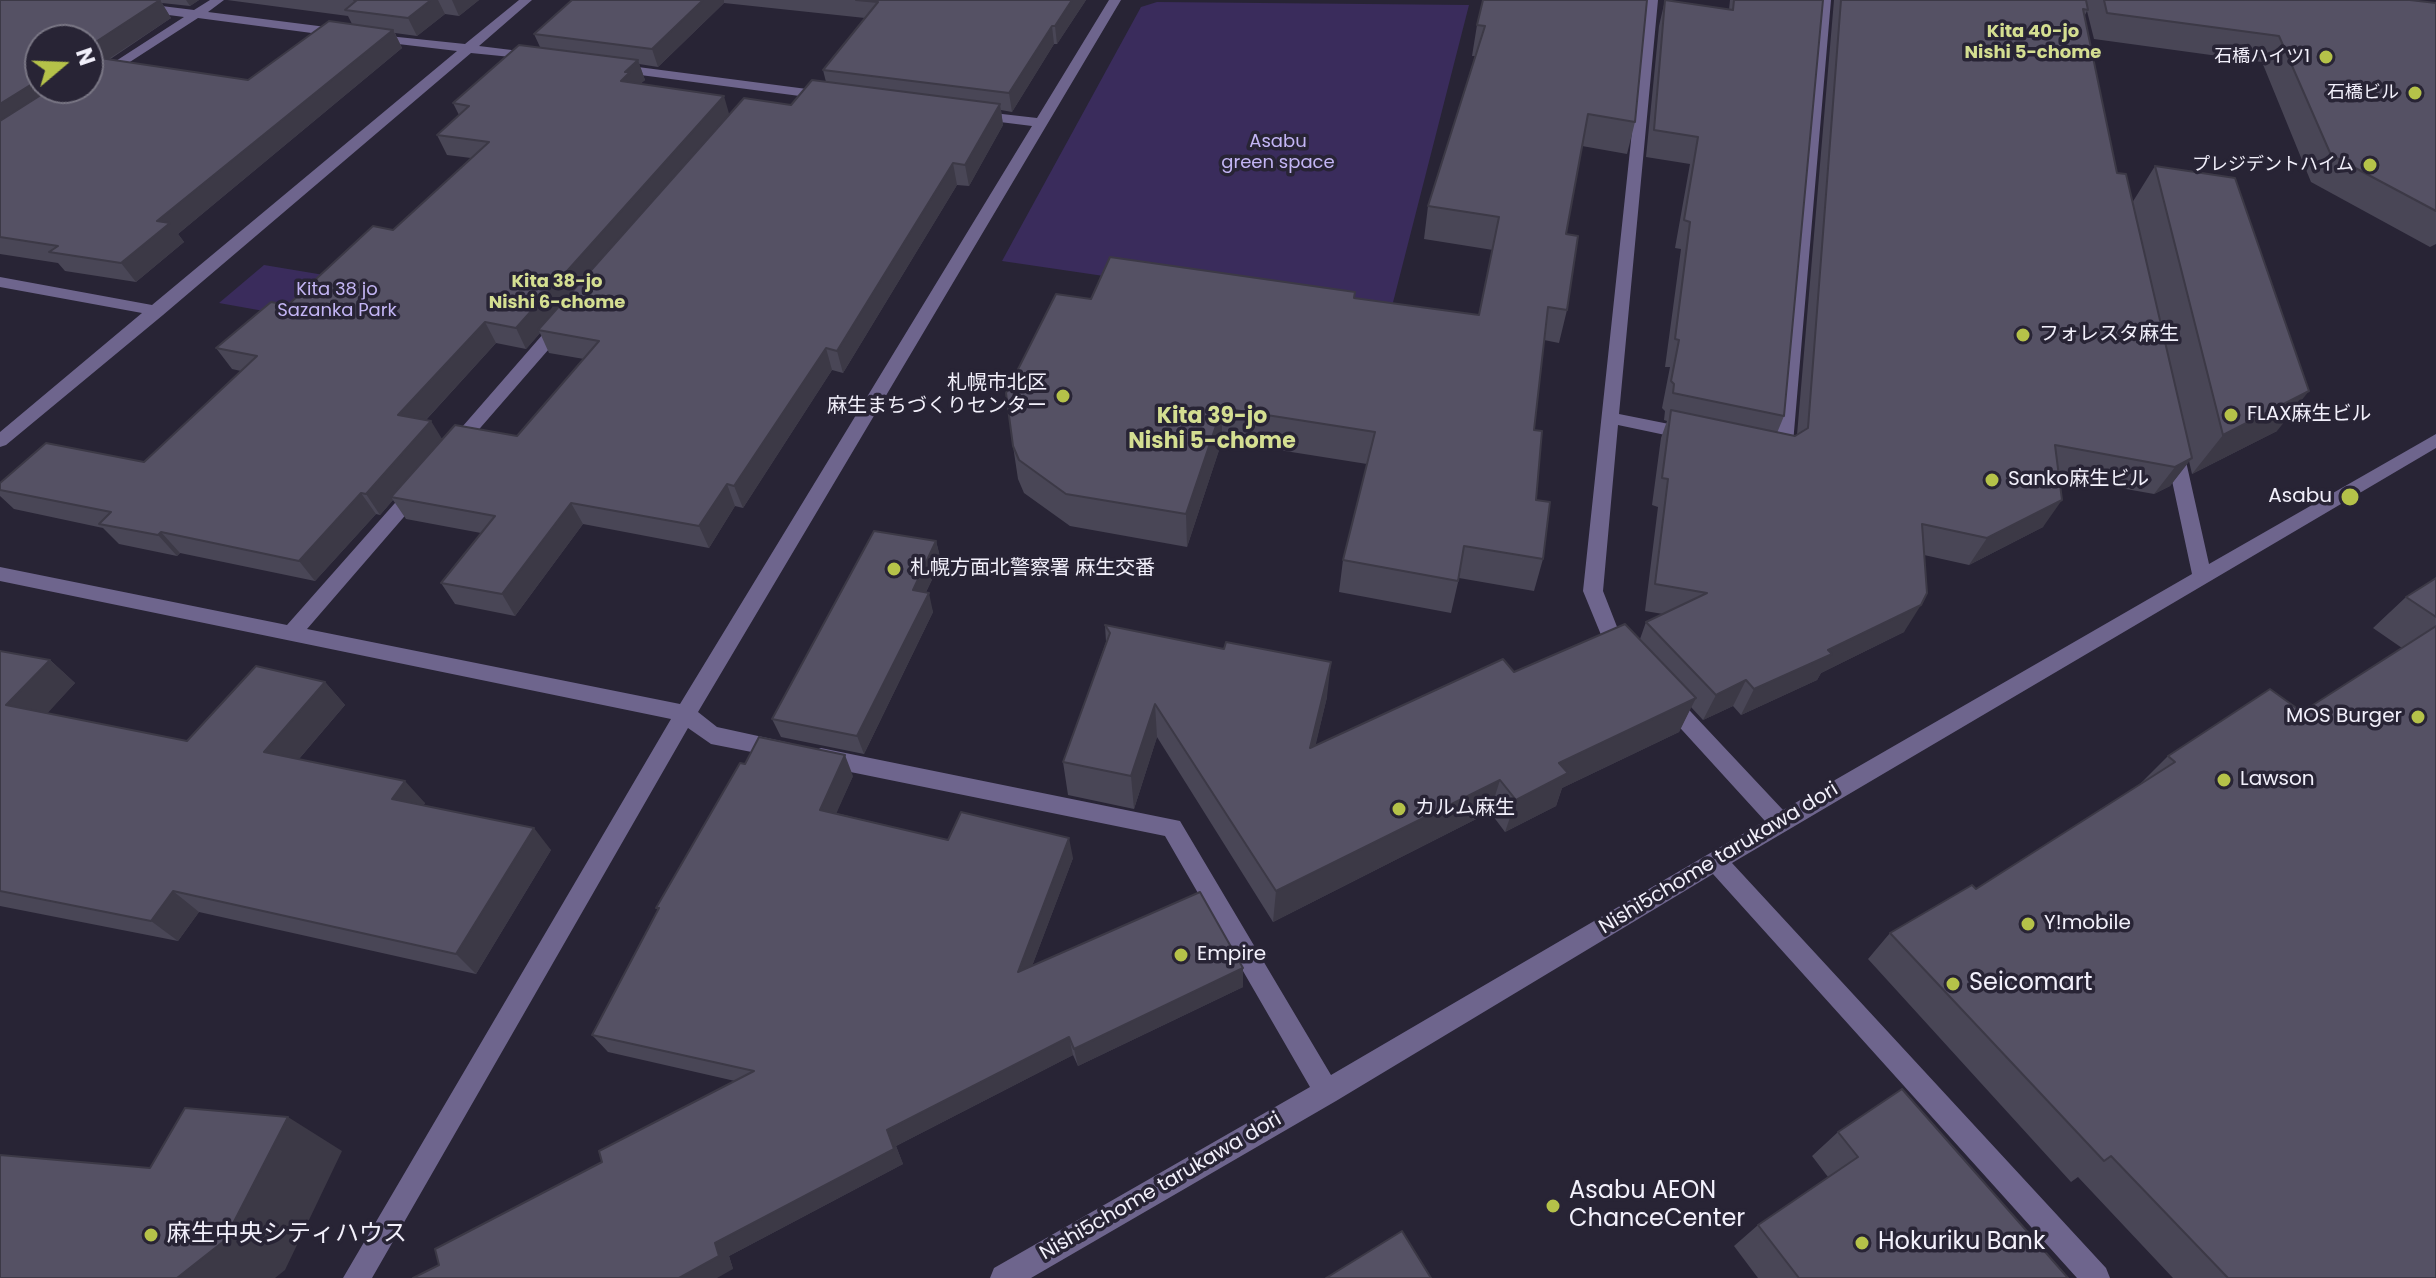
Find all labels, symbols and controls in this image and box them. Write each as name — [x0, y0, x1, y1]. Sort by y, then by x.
district label: Kita 40-jo Nishi 5-chome — [1965, 21, 2101, 64]
north arrow — [24, 24, 104, 104]
text: N — [68, 44, 103, 70]
place label: 石橋ハイツ1 — [2214, 46, 2310, 68]
marker: 石橋ハイツ1 — [2317, 48, 2335, 66]
place label: 石橋ビル — [2327, 82, 2399, 104]
marker: 石橋ビル — [2406, 84, 2424, 102]
park label: Asabu green space — [1221, 131, 1335, 174]
place label: プレジデントハイム — [2192, 154, 2354, 176]
marker: プレジデントハイム — [2361, 156, 2379, 174]
district label: Kita 38-jo Nishi 6-chome — [489, 271, 625, 314]
park label: Kita 38 jo Sazanka Park — [277, 279, 397, 322]
place label: フォレスタ麻生 — [2039, 323, 2179, 347]
marker: フォレスタ麻生 — [2014, 326, 2032, 344]
place label: 札幌市北区 麻生まちづくりセンター — [827, 372, 1047, 419]
marker: 札幌市北区 麻生まちづくりセンター — [1054, 387, 1072, 405]
place label: FLAX麻生ビル — [2247, 403, 2372, 427]
district label: Kita 39-jo Nishi 5-chome — [1128, 404, 1296, 456]
marker: FLAX麻生ビル — [2222, 406, 2240, 424]
place label: Sanko麻生ビル — [2008, 468, 2149, 492]
marker: Sanko麻生ビル — [1983, 471, 2001, 489]
place label: Asabu — [2268, 485, 2332, 509]
marker: Asabu — [2339, 486, 2361, 508]
place label: 札幌方面北警察署 麻生交番 — [910, 557, 1155, 581]
marker: 札幌方面北警察署 麻生交番 — [885, 560, 903, 578]
place label: MOS Burger — [2286, 705, 2402, 729]
marker: MOS Burger — [2409, 708, 2427, 726]
place label: Lawson — [2240, 768, 2315, 792]
marker: Lawson — [2215, 771, 2233, 789]
street label: Nishi5chome tarukawa dori — [1595, 778, 1843, 940]
place label: カルム麻生 — [1415, 797, 1515, 821]
marker: カルム麻生 — [1390, 800, 1408, 818]
place label: Y!mobile — [2044, 912, 2131, 936]
marker: Y!mobile — [2019, 915, 2037, 933]
place label: Empire — [1197, 943, 1266, 967]
marker: Empire — [1172, 946, 1190, 964]
place label: Seicomart — [1969, 970, 2092, 998]
marker: Seicomart — [1944, 975, 1962, 993]
street label: Nishi5chome tarukawa dori — [1036, 1108, 1286, 1266]
place label: Asabu AEON ChanceCenter — [1569, 1178, 1745, 1234]
marker: Asabu AEON ChanceCenter — [1544, 1197, 1562, 1215]
place label: 麻生中央シティハウス — [167, 1221, 407, 1249]
marker: 麻生中央シティハウス — [142, 1226, 160, 1244]
place label: Hokuriku Bank — [1878, 1229, 2045, 1257]
marker: Hokuriku Bank — [1853, 1234, 1871, 1252]

